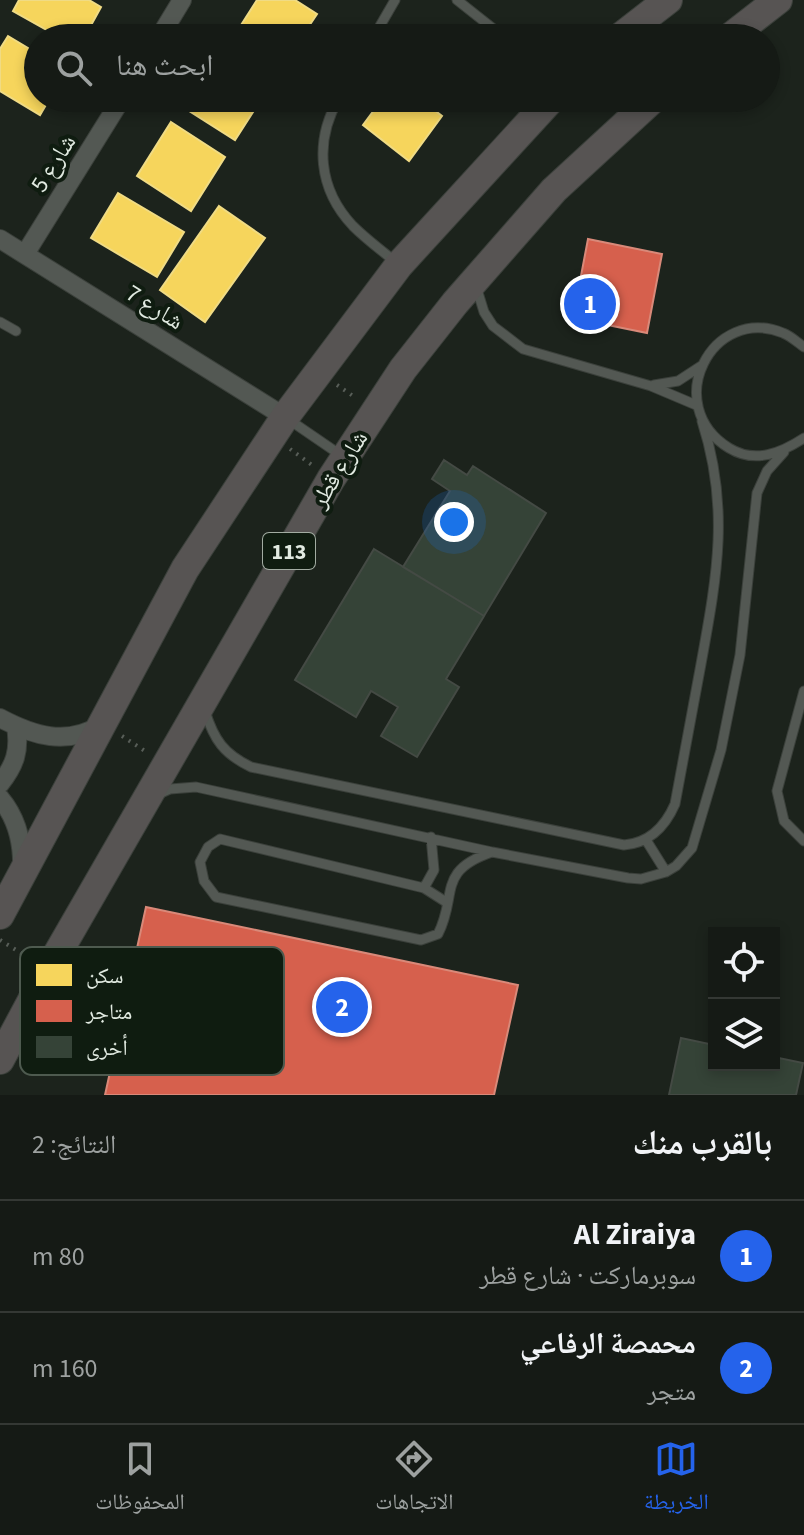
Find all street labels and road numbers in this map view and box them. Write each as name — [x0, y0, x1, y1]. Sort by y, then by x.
street label: شارع 5 — [22, 128, 85, 199]
street label: شارع 7 — [119, 276, 190, 339]
street label: شارع قطر — [301, 424, 377, 516]
road number: 113 — [263, 533, 315, 569]

